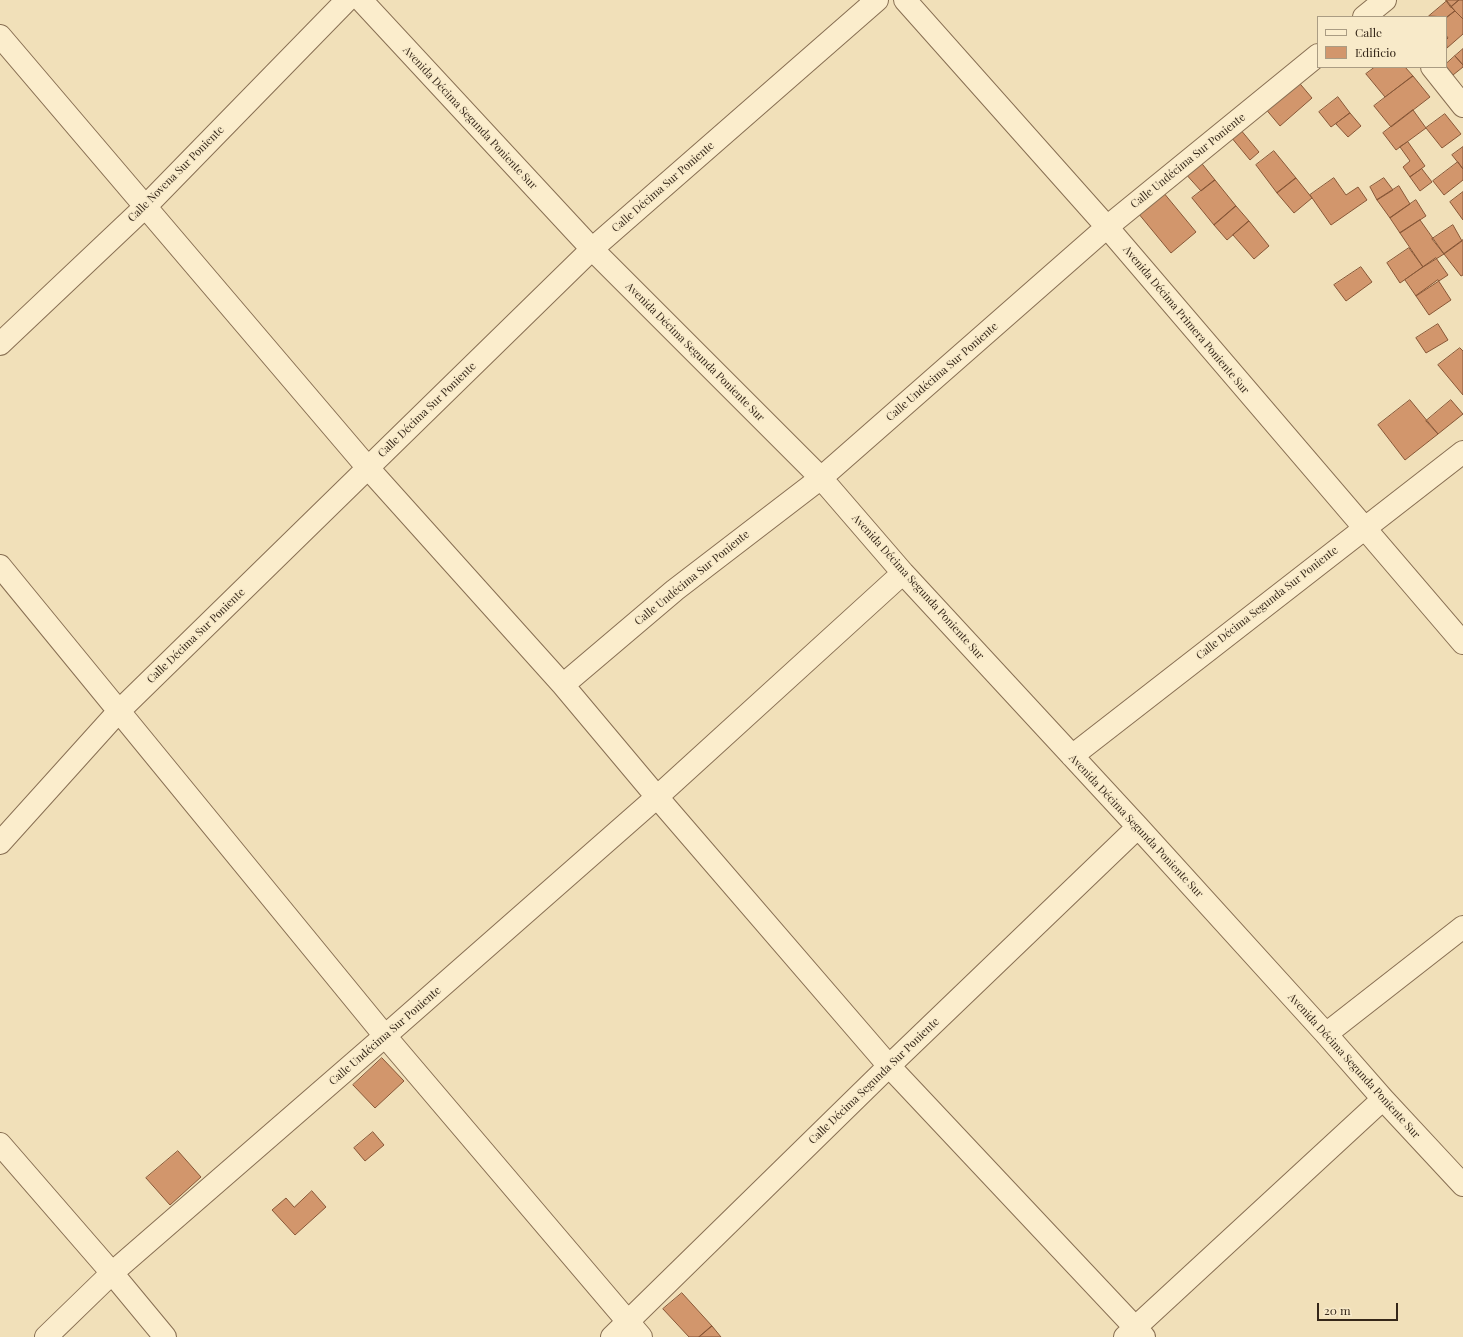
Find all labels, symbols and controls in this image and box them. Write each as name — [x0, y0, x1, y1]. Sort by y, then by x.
legend — [1317, 16, 1447, 68]
text: Calle — [1355, 24, 1382, 40]
street label: Avenida Décima Segunda Poniente Sur — [400, 44, 540, 192]
text: Edificio — [1355, 44, 1396, 60]
street label: Calle Undécima Sur Poniente — [1128, 111, 1248, 211]
street label: Calle Novena Sur Poniente — [125, 123, 227, 225]
street label: Calle Décima Sur Poniente — [609, 139, 717, 235]
street label: Avenida Décima Primera Poniente Sur — [1120, 243, 1252, 397]
street label: Avenida Décima Segunda Poniente Sur — [623, 280, 767, 424]
street label: Calle Undécima Sur Poniente — [883, 320, 1001, 424]
street label: Calle Décima Sur Poniente — [375, 360, 479, 460]
street label: Avenida Décima Segunda Poniente Sur — [849, 512, 987, 662]
street label: Calle Undécima Sur Poniente — [632, 528, 752, 628]
street label: Calle Décima Segunda Sur Poniente — [1194, 544, 1340, 662]
street label: Calle Décima Sur Poniente — [144, 586, 248, 686]
street label: Avenida Décima Segunda Poniente Sur — [1066, 752, 1206, 900]
street label: Calle Undécima Sur Poniente — [326, 984, 444, 1088]
street label: Avenida Décima Segunda Poniente Sur — [1285, 991, 1423, 1141]
street label: Calle Décima Segunda Sur Poniente — [806, 1015, 942, 1147]
scale bar — [1319, 1295, 1400, 1321]
text: 20 m — [1324, 1302, 1351, 1318]

